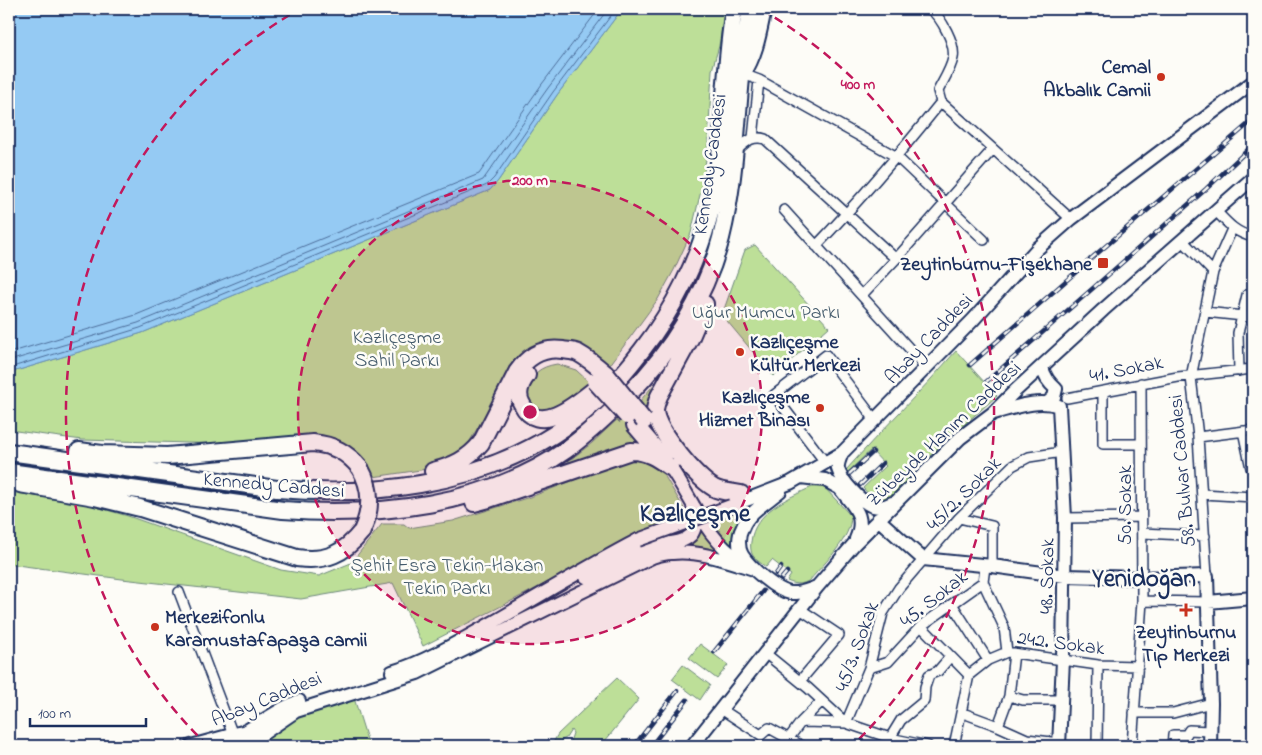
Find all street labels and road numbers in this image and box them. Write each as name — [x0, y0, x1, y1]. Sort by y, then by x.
street label: Kennedy Caddesi — [687, 92, 736, 237]
street label: Abay Caddesi — [879, 288, 981, 392]
street label: 41. Sokak — [1087, 349, 1166, 392]
street label: Zübeyde Hanım Caddesi — [861, 355, 1029, 515]
street label: 58. Bulvar Caddesi — [1162, 393, 1205, 548]
street label: 45/2. Sokak — [921, 450, 1009, 539]
street label: 50. Sokak — [1112, 465, 1141, 545]
street label: Kennedy Caddesi — [202, 466, 346, 507]
street label: 48. Sokak — [1033, 538, 1064, 614]
street label: 45. Sokak — [894, 564, 975, 636]
street label: 45/3. Sokak — [829, 597, 888, 696]
street label: 242. Sokak — [1015, 625, 1106, 664]
street label: Abay Caddesi — [207, 665, 327, 736]

